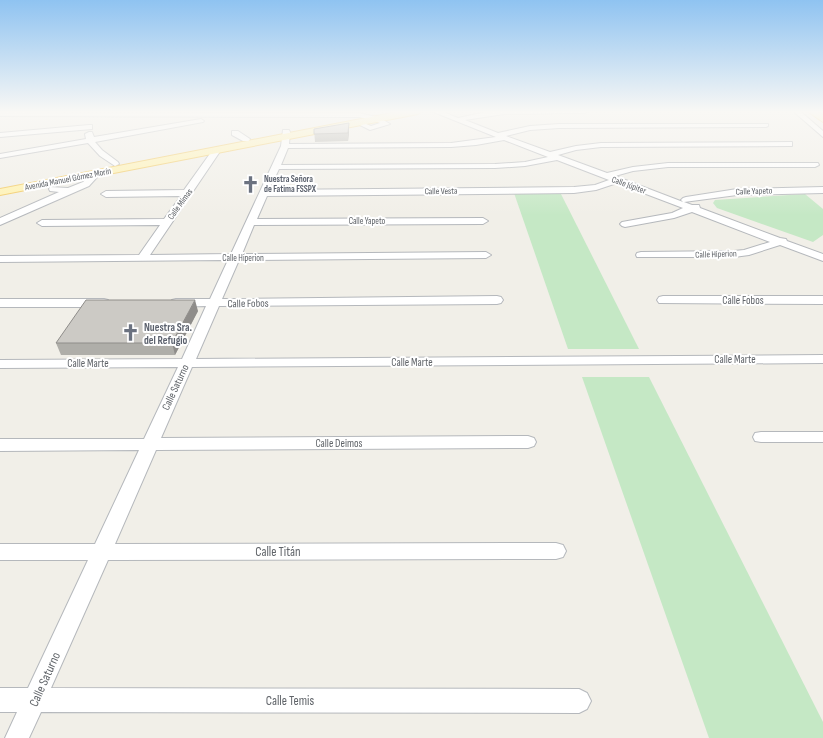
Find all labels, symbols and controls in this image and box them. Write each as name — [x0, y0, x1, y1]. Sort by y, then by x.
street label: Avenida Manuel Gómez Morín — [23, 166, 112, 193]
church icon: Nuestra Señora de Fatima FSSPX — [241, 174, 261, 194]
place label: Nuestra Señora de Fatima FSSPX — [264, 174, 317, 195]
street label: Calle Júpiter — [610, 174, 648, 197]
street label: Calle Yapeto — [736, 185, 773, 198]
street label: Calle Vesta — [424, 186, 458, 197]
street label: Calle Mimas — [165, 187, 195, 222]
street label: Calle Yapeto — [349, 216, 386, 227]
street label: Calle Hiperion — [695, 248, 737, 261]
street label: Calle Hiperion — [222, 253, 264, 264]
street label: Calle Fobos — [722, 294, 764, 307]
street label: Calle Fobos — [227, 297, 269, 310]
place label: Nuestra Sra. del Refugio — [144, 321, 192, 347]
church icon: Nuestra Sra. del Refugio — [121, 323, 141, 343]
street label: Calle Marte — [714, 353, 756, 366]
street label: Calle Marte — [391, 356, 433, 369]
street label: Calle Marte — [67, 357, 109, 370]
street label: Calle Saturno — [159, 362, 192, 412]
street label: Calle Deimos — [315, 437, 363, 450]
street label: Calle Titán — [255, 544, 301, 560]
street label: Calle Saturno — [26, 650, 64, 709]
street label: Calle Temis — [266, 693, 314, 709]

